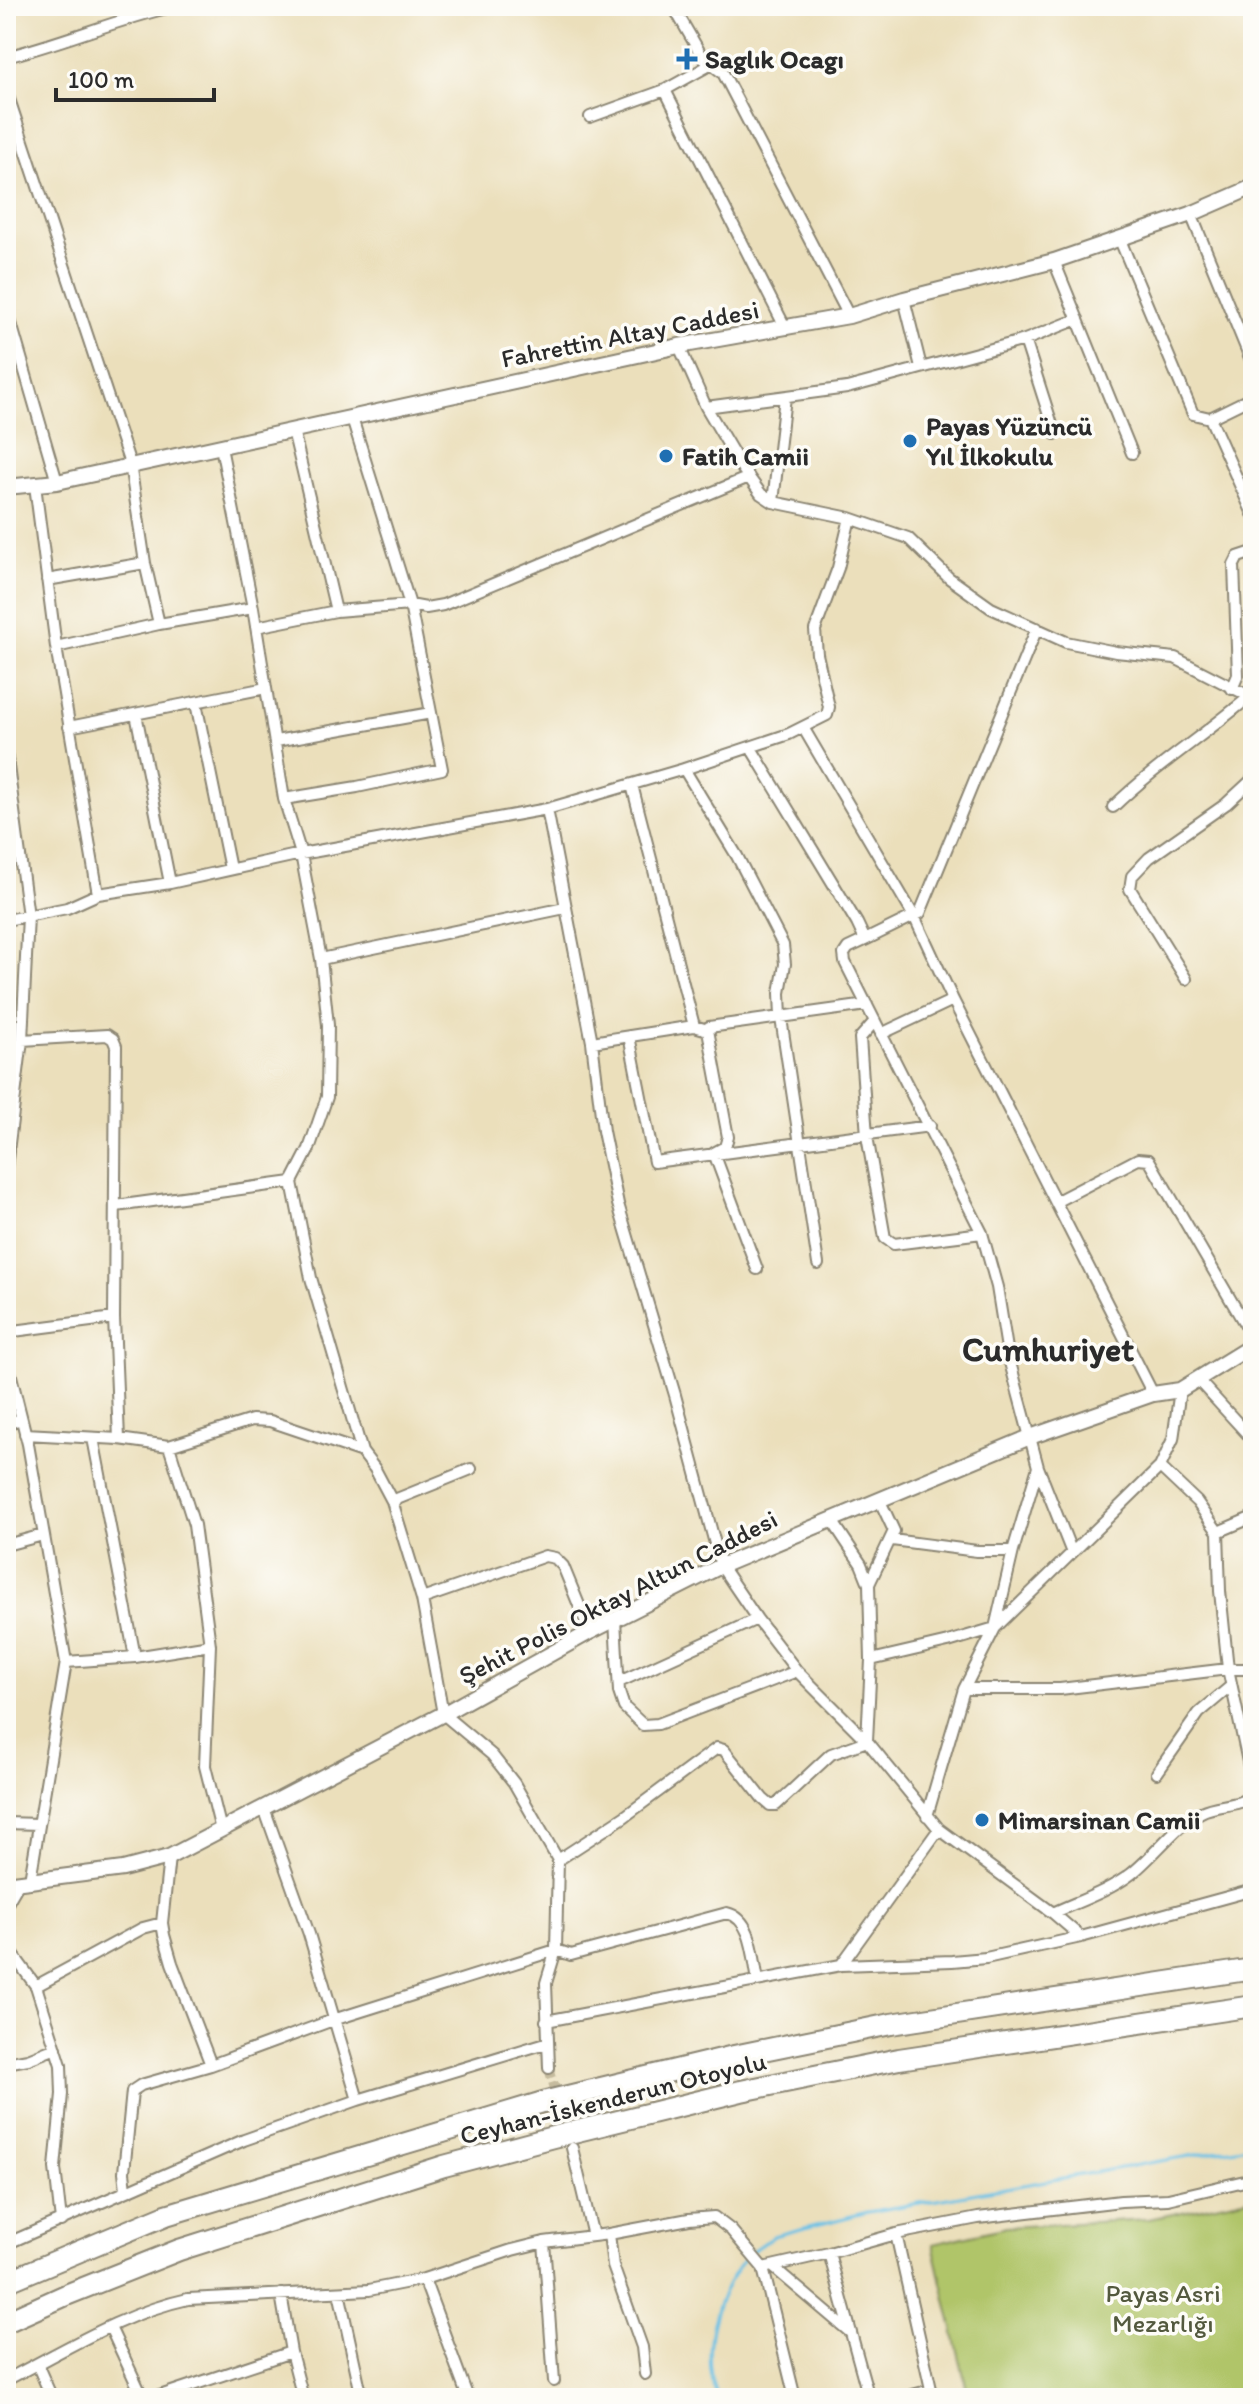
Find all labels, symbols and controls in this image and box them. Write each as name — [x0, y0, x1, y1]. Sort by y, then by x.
place label: Saglık Ocagı — [705, 43, 844, 75]
marker: Saglık Ocagı — [676, 48, 698, 70]
scale bar — [56, 52, 214, 102]
text: 100 m — [68, 65, 134, 94]
street label: Fahrettin Altay Caddesi — [498, 293, 762, 375]
place label: Payas Yüzüncü Yıl İlkokulu — [925, 410, 1093, 472]
marker: Payas Yüzüncü Yıl İlkokulu — [901, 432, 919, 450]
place label: Fatih Camii — [682, 440, 809, 472]
marker: Fatih Camii — [657, 447, 675, 465]
district label: Cumhuriyet — [962, 1329, 1134, 1370]
street label: Şehit Polis Oktay Altun Caddesi — [453, 1503, 783, 1691]
place label: Mimarsinan Camii — [998, 1804, 1200, 1836]
marker: Mimarsinan Camii — [973, 1811, 991, 1829]
street label: Ceyhan-İskenderun Otoyolu — [457, 2044, 769, 2152]
park label: Payas Asri Mezarlığı — [1106, 2277, 1221, 2339]

